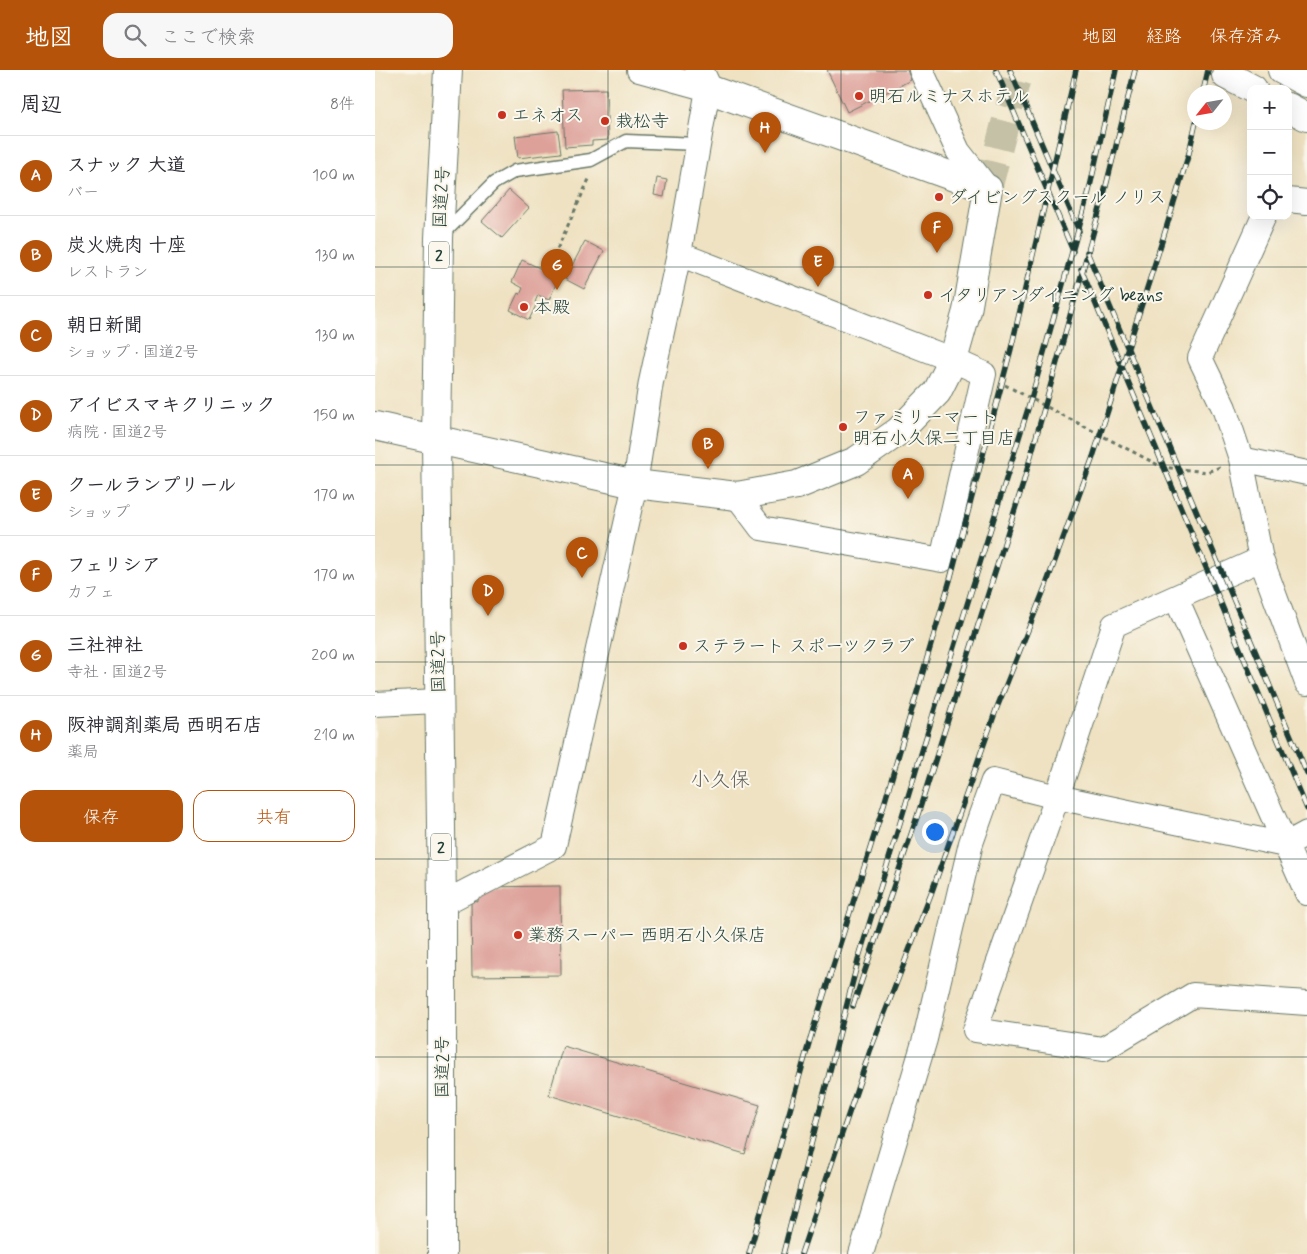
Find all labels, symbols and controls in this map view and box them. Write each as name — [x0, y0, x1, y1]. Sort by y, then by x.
search box — [103, 13, 453, 58]
icon: search — [121, 21, 149, 49]
text: 地図 — [25, 23, 73, 54]
text: ここで検索 — [161, 25, 256, 50]
text: 地図 — [1082, 25, 1118, 49]
text: 経路 — [1146, 25, 1182, 49]
text: 保存済み — [1210, 25, 1282, 49]
place label: 明石ルミナスホテル — [869, 85, 1029, 109]
north arrow — [1187, 85, 1232, 130]
map controls — [1247, 85, 1292, 220]
button: + — [1247, 85, 1292, 130]
marker: 明石ルミナスホテル — [853, 90, 865, 102]
text: 周辺 — [20, 91, 62, 119]
text: 8件 — [330, 94, 355, 115]
place label: エネオス — [512, 104, 583, 128]
marker: エネオス — [496, 109, 508, 121]
place label: 栽松寺 — [615, 110, 669, 134]
pin: H — [749, 112, 781, 153]
marker: 栽松寺 — [599, 115, 611, 127]
button: − — [1247, 130, 1292, 175]
text: スナック 大道 — [67, 153, 186, 178]
text: A — [31, 165, 41, 186]
text: 100 m — [312, 165, 355, 186]
street label: 国道2号 — [428, 165, 456, 229]
button: locate — [1247, 175, 1292, 220]
text: バー — [67, 182, 99, 203]
place label: ダイビングスクール ノリス — [949, 186, 1166, 210]
marker: ダイビングスクール ノリス — [933, 191, 945, 203]
pin: F — [921, 212, 953, 253]
text: 炭火焼肉 十座 — [67, 233, 186, 258]
road number: 2 — [429, 242, 449, 268]
text: B — [31, 245, 41, 266]
text: 130 m — [314, 245, 355, 266]
pin: E — [802, 246, 834, 287]
pin: G — [541, 249, 573, 290]
text: レストラン — [67, 262, 148, 283]
place label: イタリアンダイニング beans — [938, 284, 1163, 308]
marker: イタリアンダイニング beans — [922, 289, 934, 301]
place label: 本殿 — [534, 296, 570, 320]
marker: 本殿 — [518, 301, 530, 313]
text: 朝日新聞 — [67, 313, 143, 338]
text: C — [30, 325, 42, 346]
text: 130 m — [314, 325, 355, 346]
text: ショップ · 国道2号 — [67, 342, 199, 363]
text: アイビスマキクリニック — [67, 393, 275, 418]
text: D — [30, 405, 42, 426]
text: 150 m — [313, 405, 355, 426]
place label: ファミリーマート 明石小久保二丁目店 — [853, 406, 1015, 451]
marker: ファミリーマート 明石小久保二丁目店 — [837, 421, 849, 433]
text: 病院 · 国道2号 — [67, 422, 167, 443]
pin: B — [692, 428, 724, 469]
pin: A — [892, 458, 924, 499]
text: クールランプリール — [67, 473, 236, 498]
text: E — [31, 485, 41, 506]
text: 170 m — [313, 485, 355, 506]
text: ショップ — [67, 502, 130, 523]
pin: C — [566, 537, 598, 578]
text: フェリシア — [67, 553, 161, 578]
text: F — [32, 565, 40, 586]
text: 170 m — [313, 565, 355, 586]
pin: D — [472, 575, 504, 616]
text: カフェ — [67, 582, 115, 603]
street label: 国道2号 — [426, 630, 452, 694]
text: 三社神社 — [67, 633, 143, 658]
place label: ステラート スポーツクラブ — [693, 635, 915, 659]
marker: ステラート スポーツクラブ — [677, 640, 689, 652]
text: G — [31, 645, 41, 666]
text: 200 m — [311, 645, 355, 666]
text: 寺社 · 国道2号 — [67, 662, 167, 683]
text: 阪神調剤薬局 西明石店 — [67, 713, 262, 738]
text: H — [31, 725, 41, 746]
text: 210 m — [314, 725, 355, 746]
text: 薬局 — [67, 742, 99, 763]
district label: 小久保 — [690, 767, 750, 794]
button: 保存 — [20, 790, 183, 842]
button: 共有 — [193, 790, 355, 842]
your location — [922, 819, 948, 845]
road number: 2 — [431, 834, 451, 860]
place label: 業務スーパー 西明石小久保店 — [528, 924, 766, 948]
marker: 業務スーパー 西明石小久保店 — [512, 929, 524, 941]
street label: 国道2号 — [431, 1036, 455, 1098]

